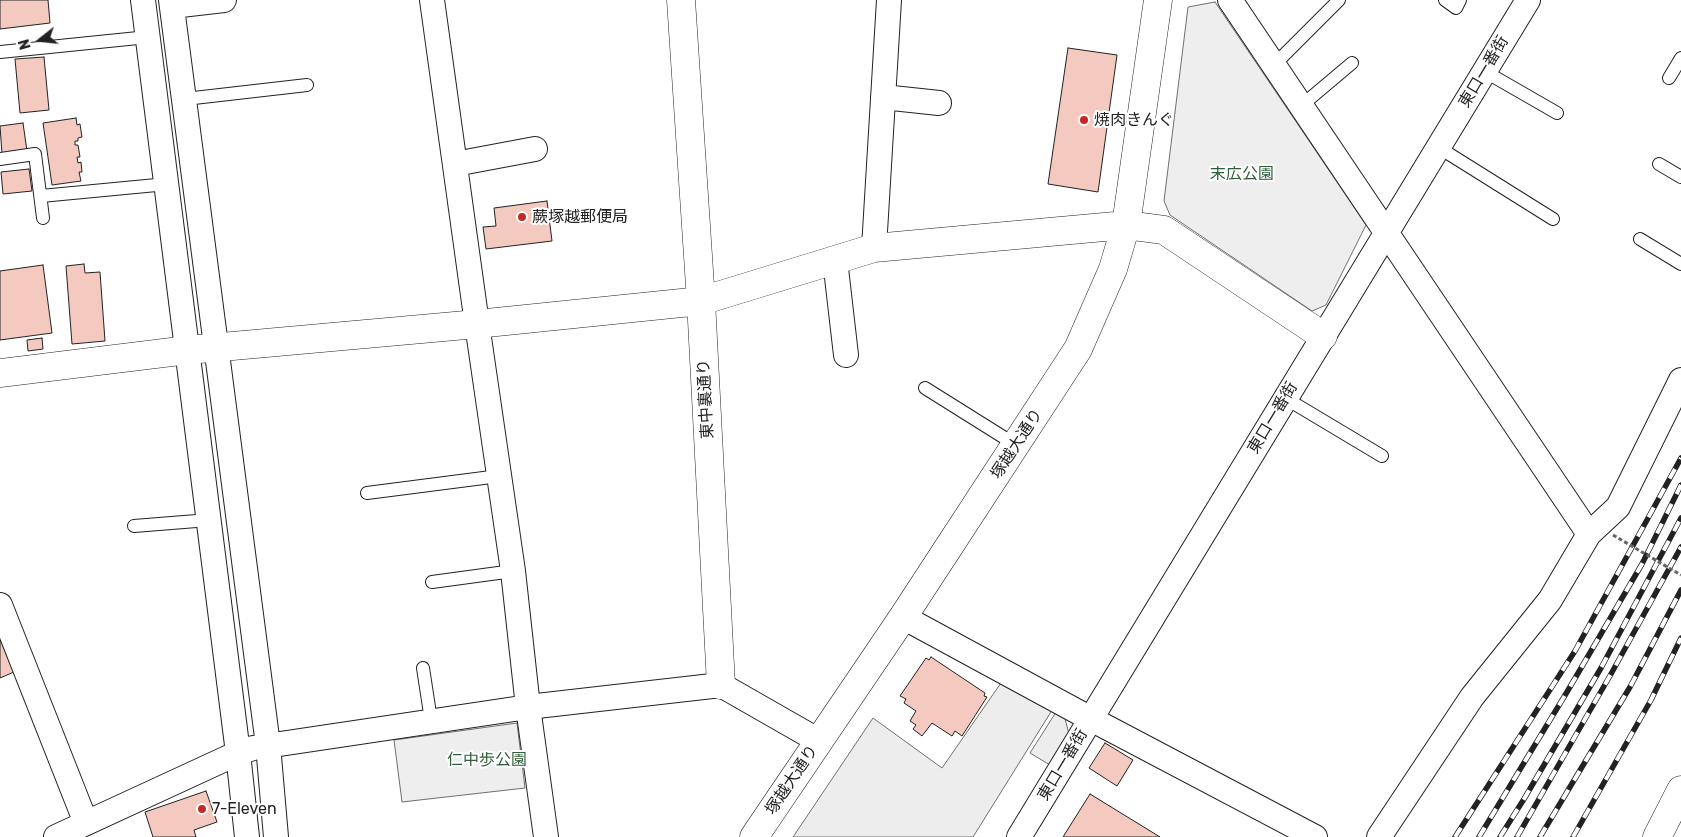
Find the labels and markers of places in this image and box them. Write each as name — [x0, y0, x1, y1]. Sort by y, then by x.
place label: 焼肉きんぐ — [1094, 110, 1174, 130]
marker: 焼肉きんぐ — [1078, 114, 1090, 126]
place label: 蕨塚越郵便局 — [532, 207, 628, 227]
marker: 蕨塚越郵便局 — [516, 211, 528, 223]
place label: 7-Eleven — [212, 799, 277, 819]
marker: 7-Eleven — [196, 803, 208, 815]

